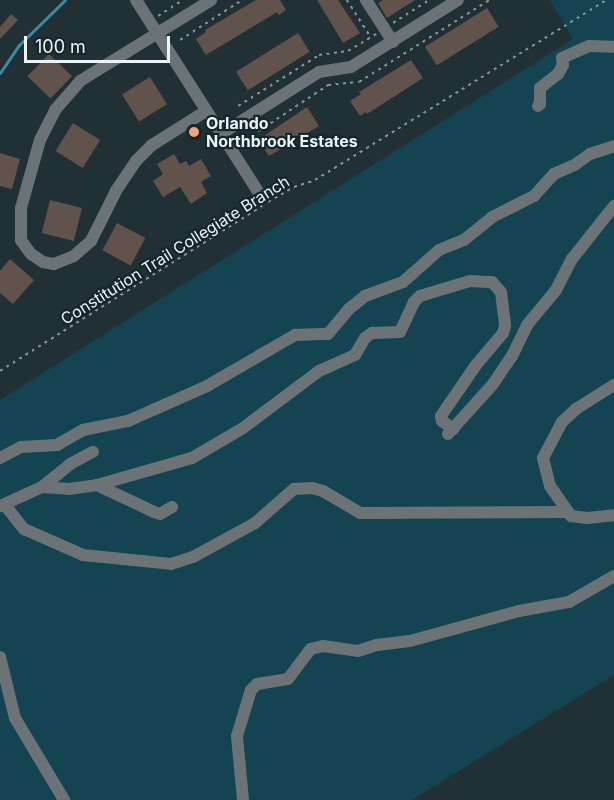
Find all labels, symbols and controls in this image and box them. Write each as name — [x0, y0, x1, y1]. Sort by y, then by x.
scale bar — [27, 24, 172, 62]
text: 100 m — [35, 36, 86, 57]
place label: Orlando Northbrook Estates — [206, 113, 358, 151]
marker: Orlando Northbrook Estates — [187, 125, 201, 139]
street label: Constitution Trail Collegiate Branch — [57, 171, 293, 329]

